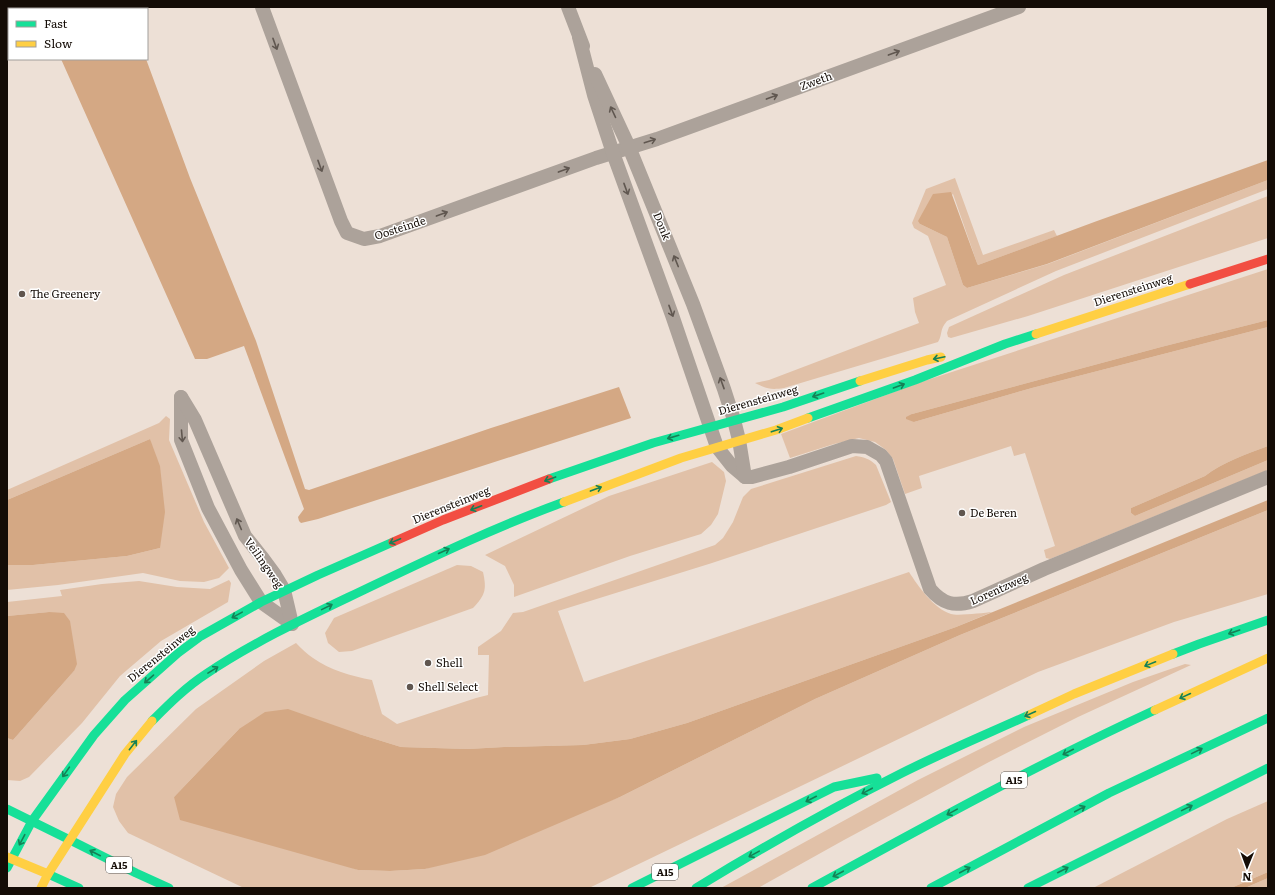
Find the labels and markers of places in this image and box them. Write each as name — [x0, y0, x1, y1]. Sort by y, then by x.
place label: The Greenery — [30, 285, 101, 301]
marker: The Greenery — [17, 289, 27, 299]
place label: De Beren — [970, 504, 1017, 520]
marker: De Beren — [957, 508, 967, 518]
place label: Shell — [436, 654, 463, 670]
marker: Shell — [423, 658, 433, 668]
place label: Shell Select — [418, 678, 479, 694]
marker: Shell Select — [405, 682, 415, 692]

